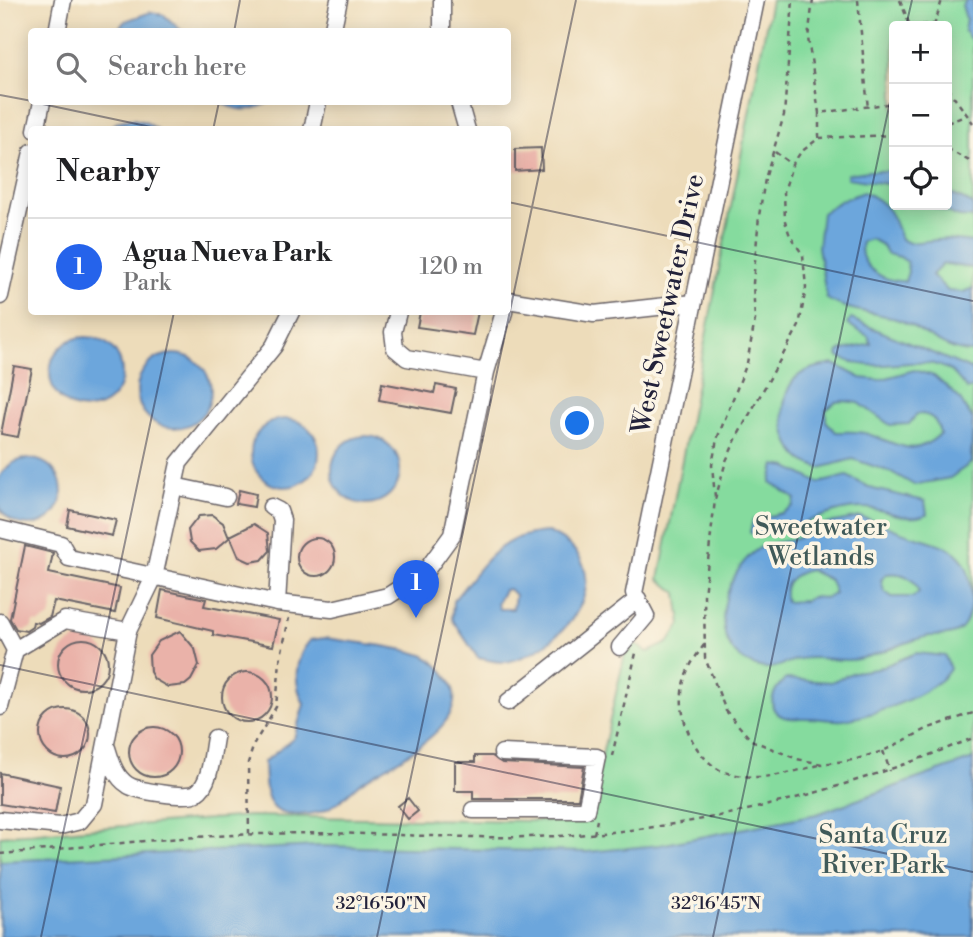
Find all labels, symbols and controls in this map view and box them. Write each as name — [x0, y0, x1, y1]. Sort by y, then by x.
map controls — [889, 21, 952, 210]
button: + — [889, 21, 952, 84]
search box — [28, 28, 511, 105]
icon: search — [52, 48, 90, 86]
text: Search here — [108, 51, 247, 83]
button: − — [889, 84, 952, 147]
button: locate — [889, 147, 952, 210]
text: Nearby — [56, 153, 160, 191]
street label: West Sweetwater Drive — [625, 171, 711, 438]
text: Agua Nueva Park — [123, 237, 332, 269]
text: 1 — [73, 253, 85, 281]
text: 120 m — [419, 253, 483, 281]
text: Park — [123, 269, 171, 297]
your location — [560, 406, 594, 440]
park label: Sweetwater Wetlands — [755, 511, 887, 573]
pin: 1 — [393, 560, 439, 618]
park label: Santa Cruz River Park — [819, 819, 947, 881]
text: 32°16'50"N — [335, 892, 427, 915]
text: 32°16'45"N — [671, 892, 762, 915]

